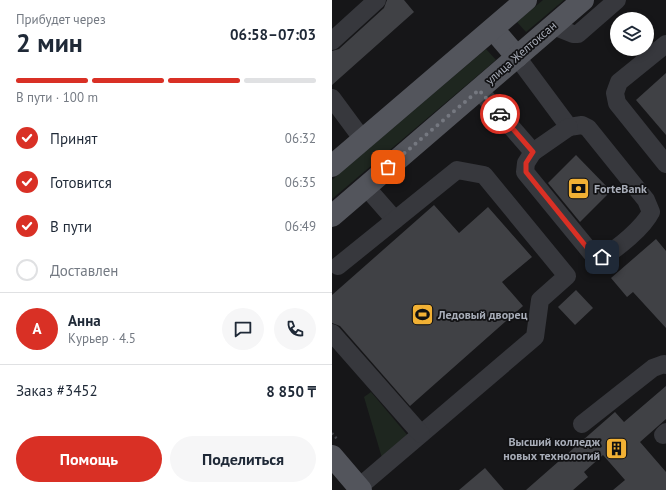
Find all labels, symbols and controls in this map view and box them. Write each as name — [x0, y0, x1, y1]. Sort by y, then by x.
text: Прибудет через — [16, 11, 106, 28]
map controls — [610, 12, 654, 56]
button: layers — [610, 12, 654, 56]
street label: улица Желтоксан — [482, 18, 559, 88]
text: 06:58–07:03 — [230, 25, 316, 44]
text: 2 мин — [16, 26, 83, 59]
text: В пути · 100 m — [16, 89, 98, 106]
courier — [480, 94, 520, 134]
icon: car — [489, 103, 511, 125]
icon: check — [16, 127, 38, 149]
text: Принят — [50, 129, 97, 148]
text: 06:32 — [285, 130, 316, 147]
pin — [371, 150, 405, 184]
icon: bag — [377, 156, 399, 178]
icon: check — [16, 171, 38, 193]
text: Готовится — [50, 173, 112, 192]
text: 06:35 — [285, 174, 316, 191]
bank icon: ForteBank — [565, 176, 591, 202]
place label: ForteBank — [594, 181, 647, 196]
icon: check — [16, 215, 38, 237]
text: В пути — [50, 217, 92, 236]
text: 06:49 — [285, 218, 316, 235]
pin — [585, 240, 619, 274]
icon: home — [591, 246, 613, 268]
text: Доставлен — [50, 261, 118, 280]
sports icon: Ледовый дворец — [410, 302, 436, 328]
place label: Ледовый дворец — [437, 307, 528, 322]
button: chat — [222, 308, 264, 350]
button: phone — [274, 308, 316, 350]
text: Анна — [68, 311, 101, 330]
text: А — [32, 319, 42, 338]
text: Курьер · 4.5 — [68, 330, 136, 347]
text: Заказ #3452 — [16, 381, 98, 400]
text: 8 850 ₸ — [266, 382, 316, 401]
place label: Высший колледж новых технологий — [503, 434, 601, 463]
button: Помощь — [16, 436, 162, 482]
button: Поделиться — [170, 436, 316, 482]
building icon: Высший колледж новых технологий — [603, 436, 629, 462]

